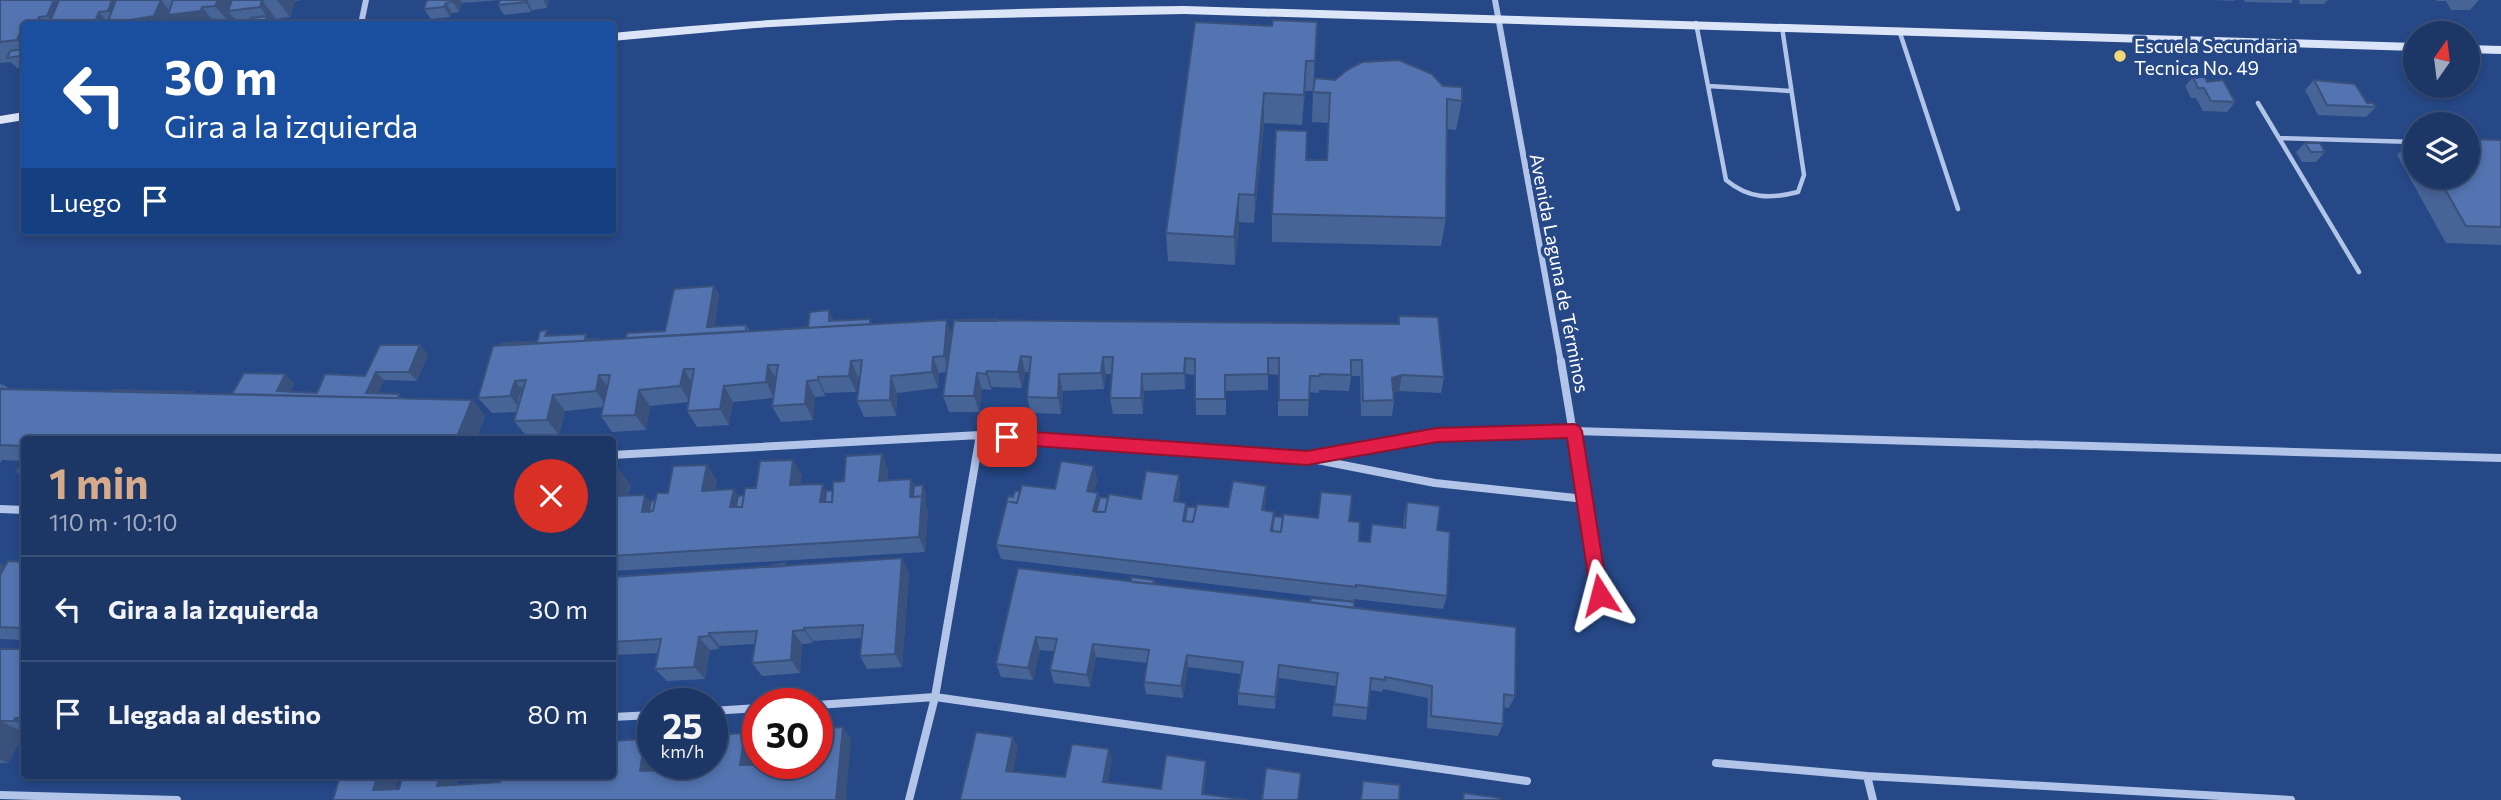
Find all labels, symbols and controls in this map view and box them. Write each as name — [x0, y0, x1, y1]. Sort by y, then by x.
north arrow — [2403, 21, 2480, 98]
map controls — [2403, 21, 2480, 189]
place label: Escuela Secundaria Tecnica No. 49 — [2134, 34, 2298, 79]
text: 30 m — [164, 45, 277, 105]
marker: Escuela Secundaria Tecnica No. 49 — [2112, 48, 2128, 64]
icon: left — [49, 49, 140, 140]
text: Gira a la izquierda — [164, 105, 418, 145]
button: layers — [2403, 112, 2480, 189]
street label: Avenida Laguna de Términos — [1525, 151, 1595, 395]
icon: arrive — [136, 182, 174, 220]
text: Luego — [49, 186, 122, 217]
pin — [977, 407, 1037, 467]
icon: arrive — [988, 418, 1026, 456]
text: 1 min — [49, 456, 149, 508]
button: close — [514, 459, 588, 533]
text: 110 m · 10:10 — [49, 508, 178, 536]
position arrow — [1563, 558, 1637, 632]
icon: left — [49, 590, 87, 628]
text: Gira a la izquierda — [108, 593, 319, 624]
text: 30 m — [529, 593, 588, 624]
speed limit sign: 30 — [742, 688, 833, 779]
icon: arrive — [49, 695, 87, 733]
text: Llegada al destino — [108, 698, 321, 729]
text: 80 m — [528, 698, 588, 729]
text: 25 — [662, 703, 703, 746]
text: km/h — [661, 740, 704, 762]

